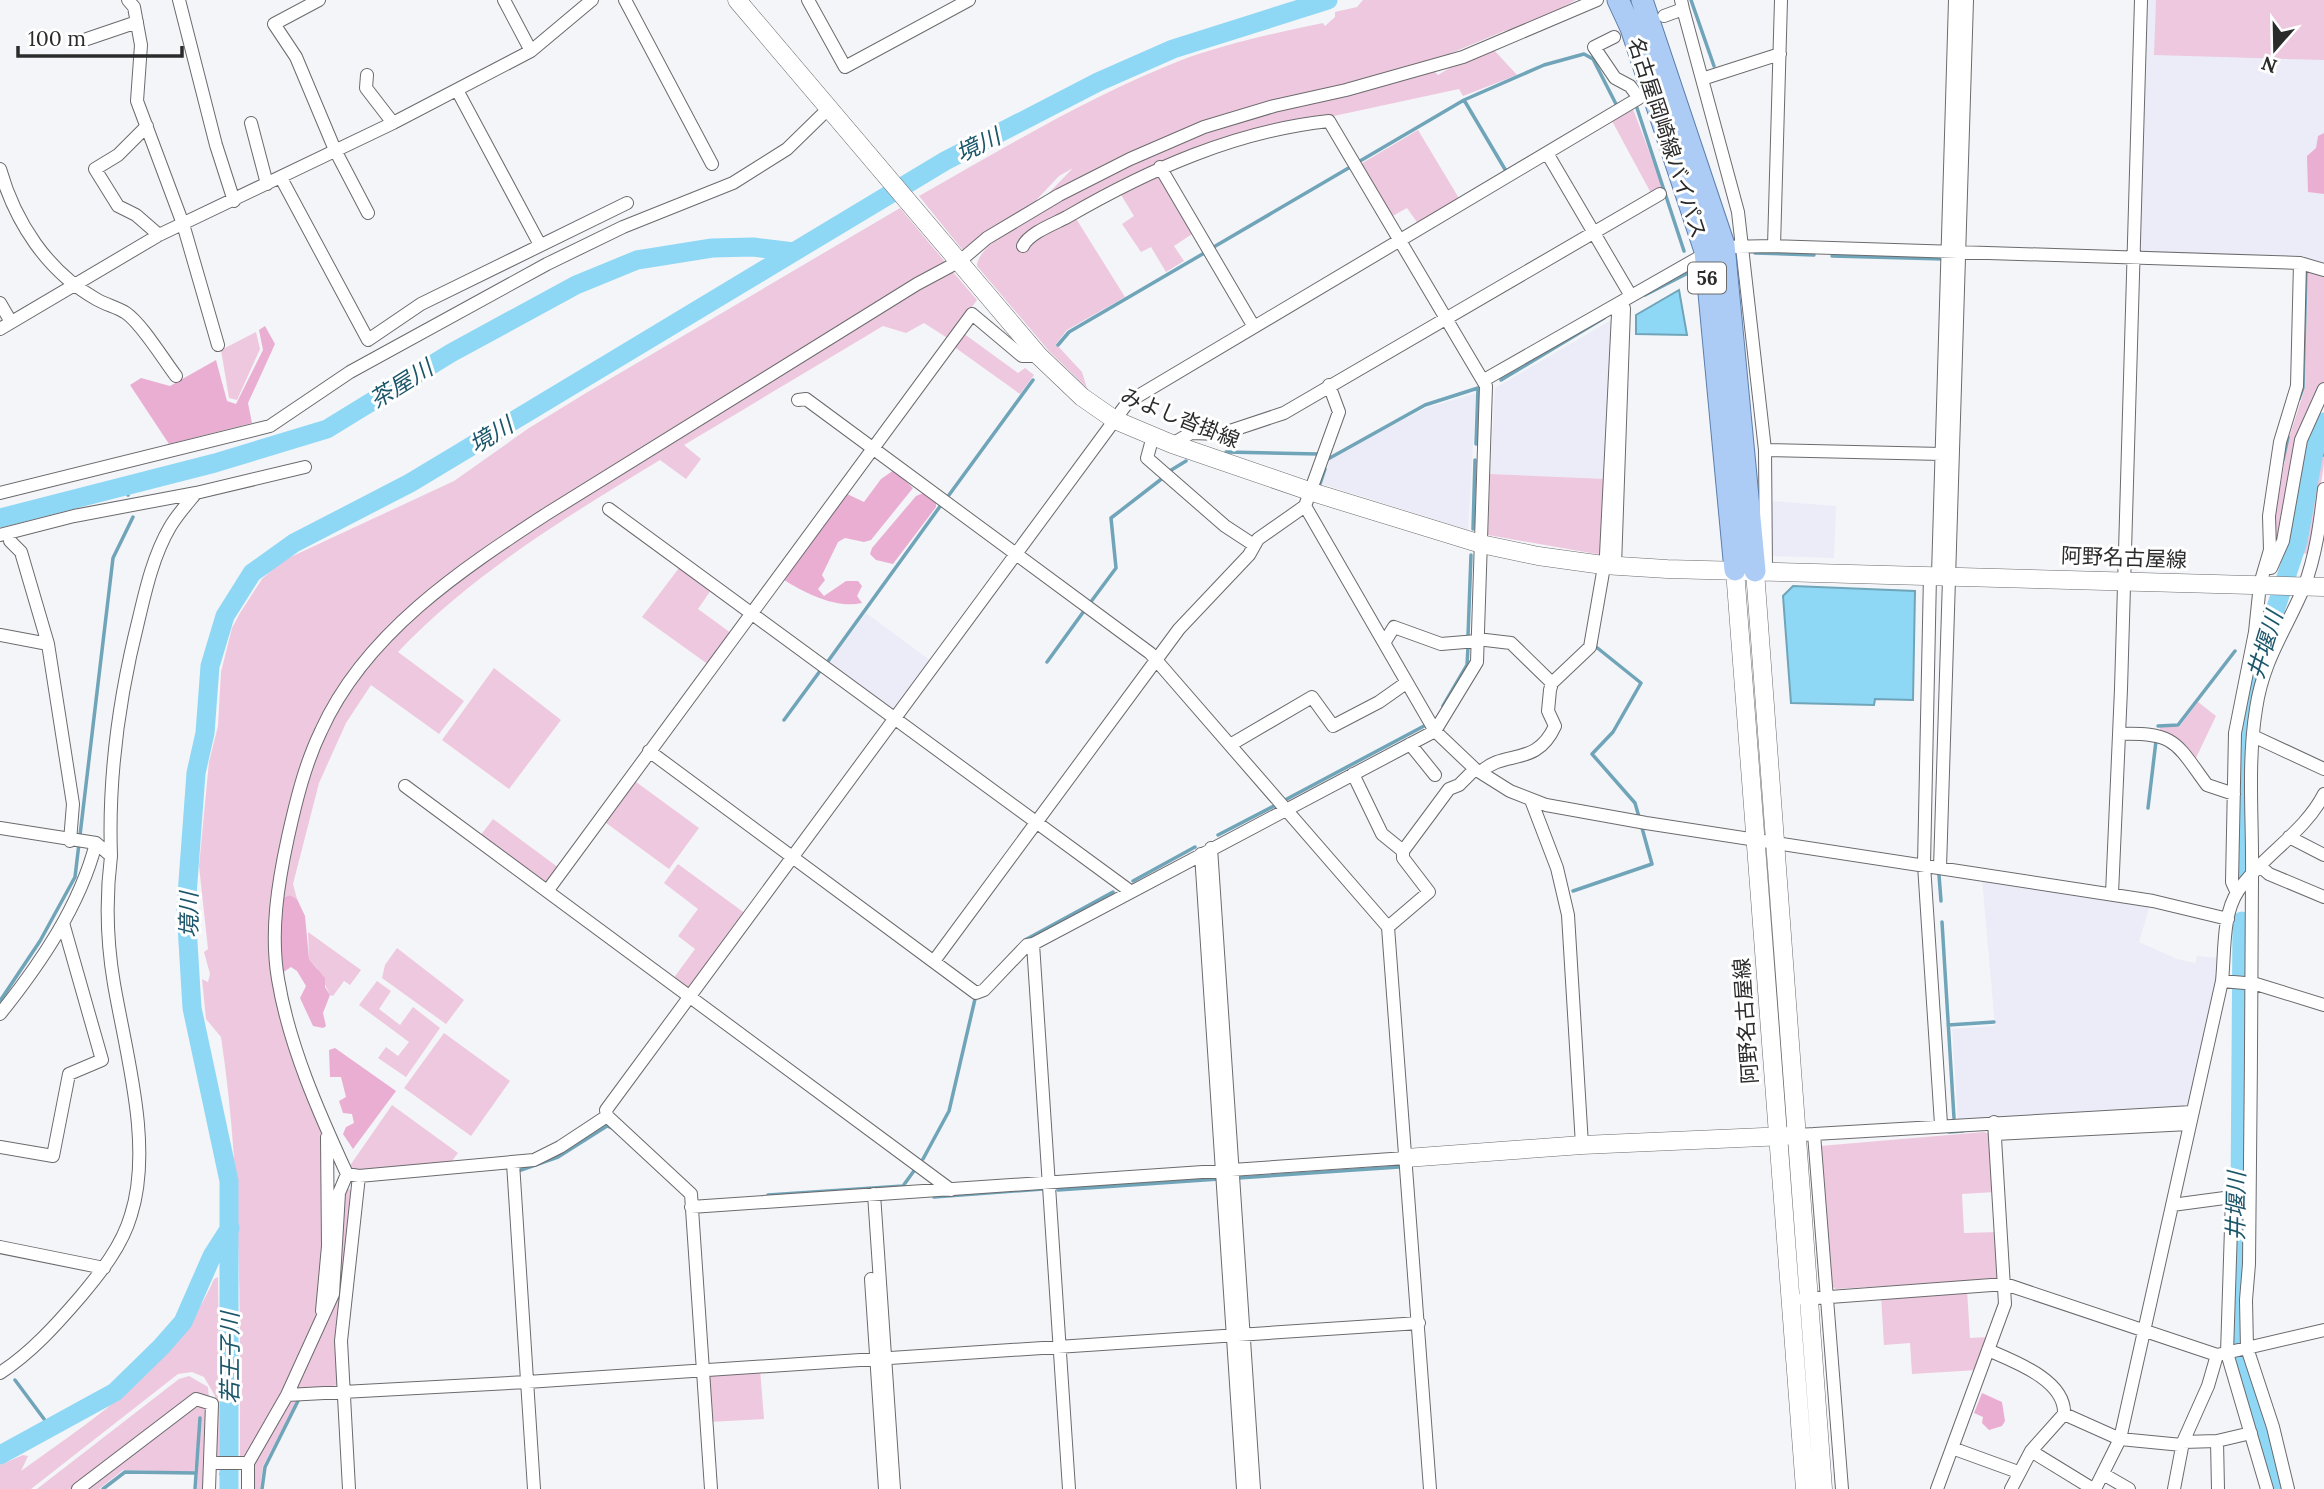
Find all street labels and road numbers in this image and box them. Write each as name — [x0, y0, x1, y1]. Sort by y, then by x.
street label: 名古屋岡崎線バイパス — [1622, 34, 1713, 242]
road number: 56 — [1688, 262, 1726, 294]
street label: みよし沓掛線 — [1117, 381, 1244, 454]
street label: 阿野名古屋線 — [2061, 542, 2187, 573]
street label: 阿野名古屋線 — [1728, 957, 1763, 1085]

